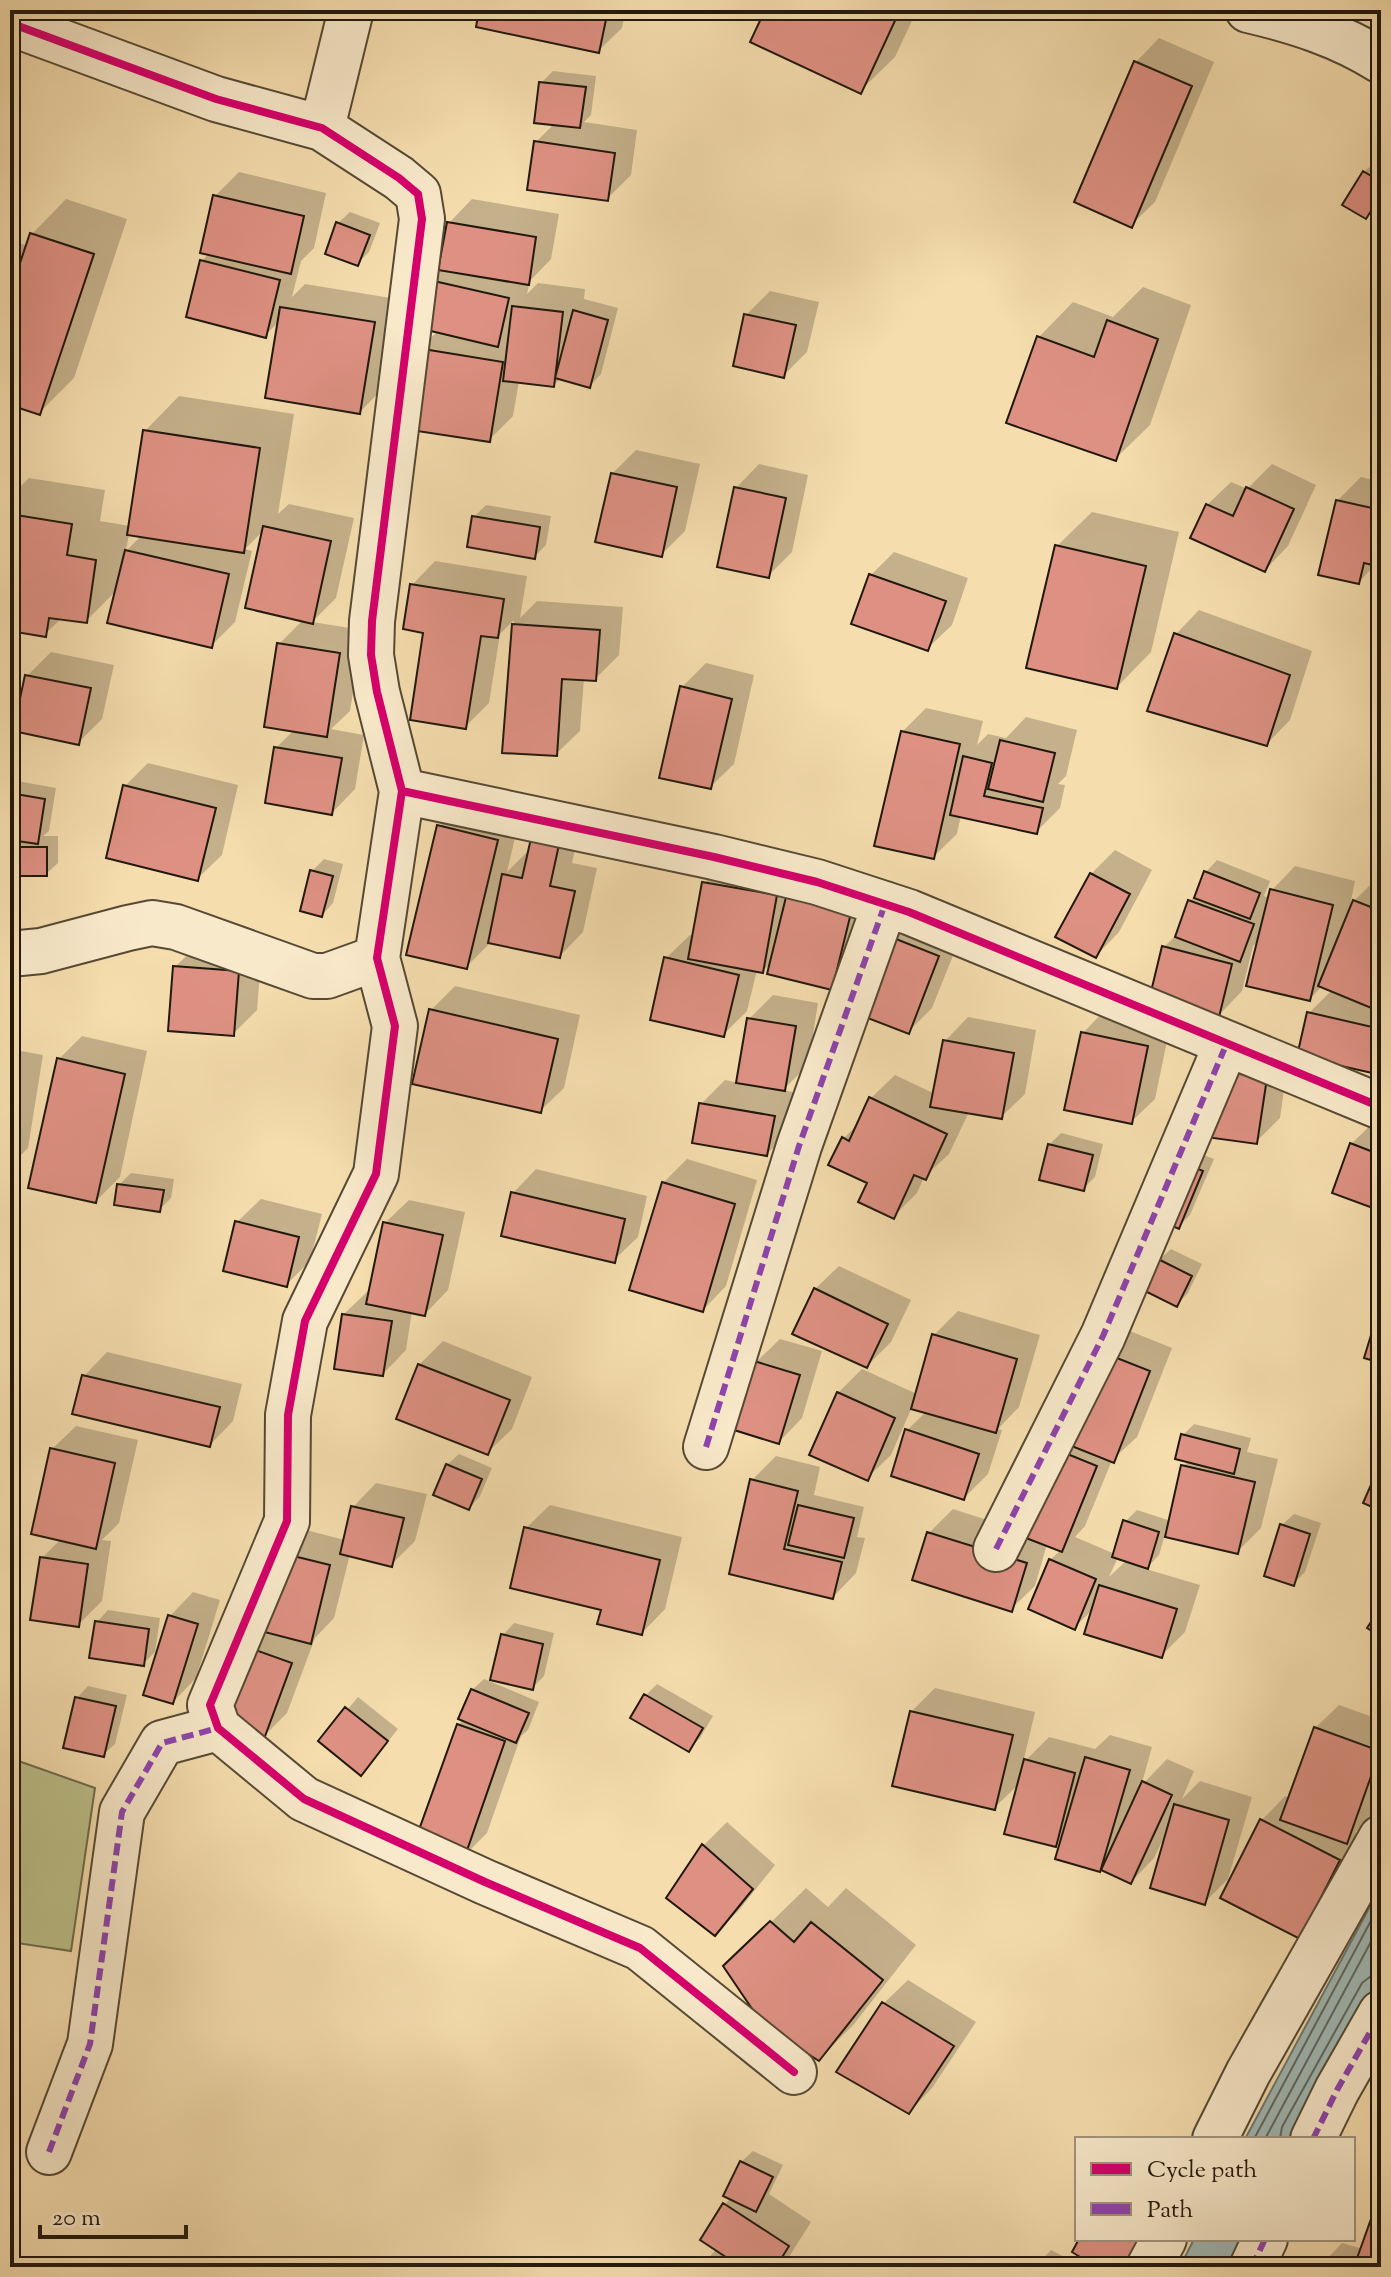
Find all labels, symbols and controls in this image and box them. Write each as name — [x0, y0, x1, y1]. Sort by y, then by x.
legend — [1075, 2137, 1355, 2241]
text: Cycle path — [1147, 2154, 1257, 2188]
scale bar — [40, 2189, 186, 2239]
text: Path — [1147, 2194, 1193, 2228]
text: 20 m — [52, 2202, 101, 2236]

